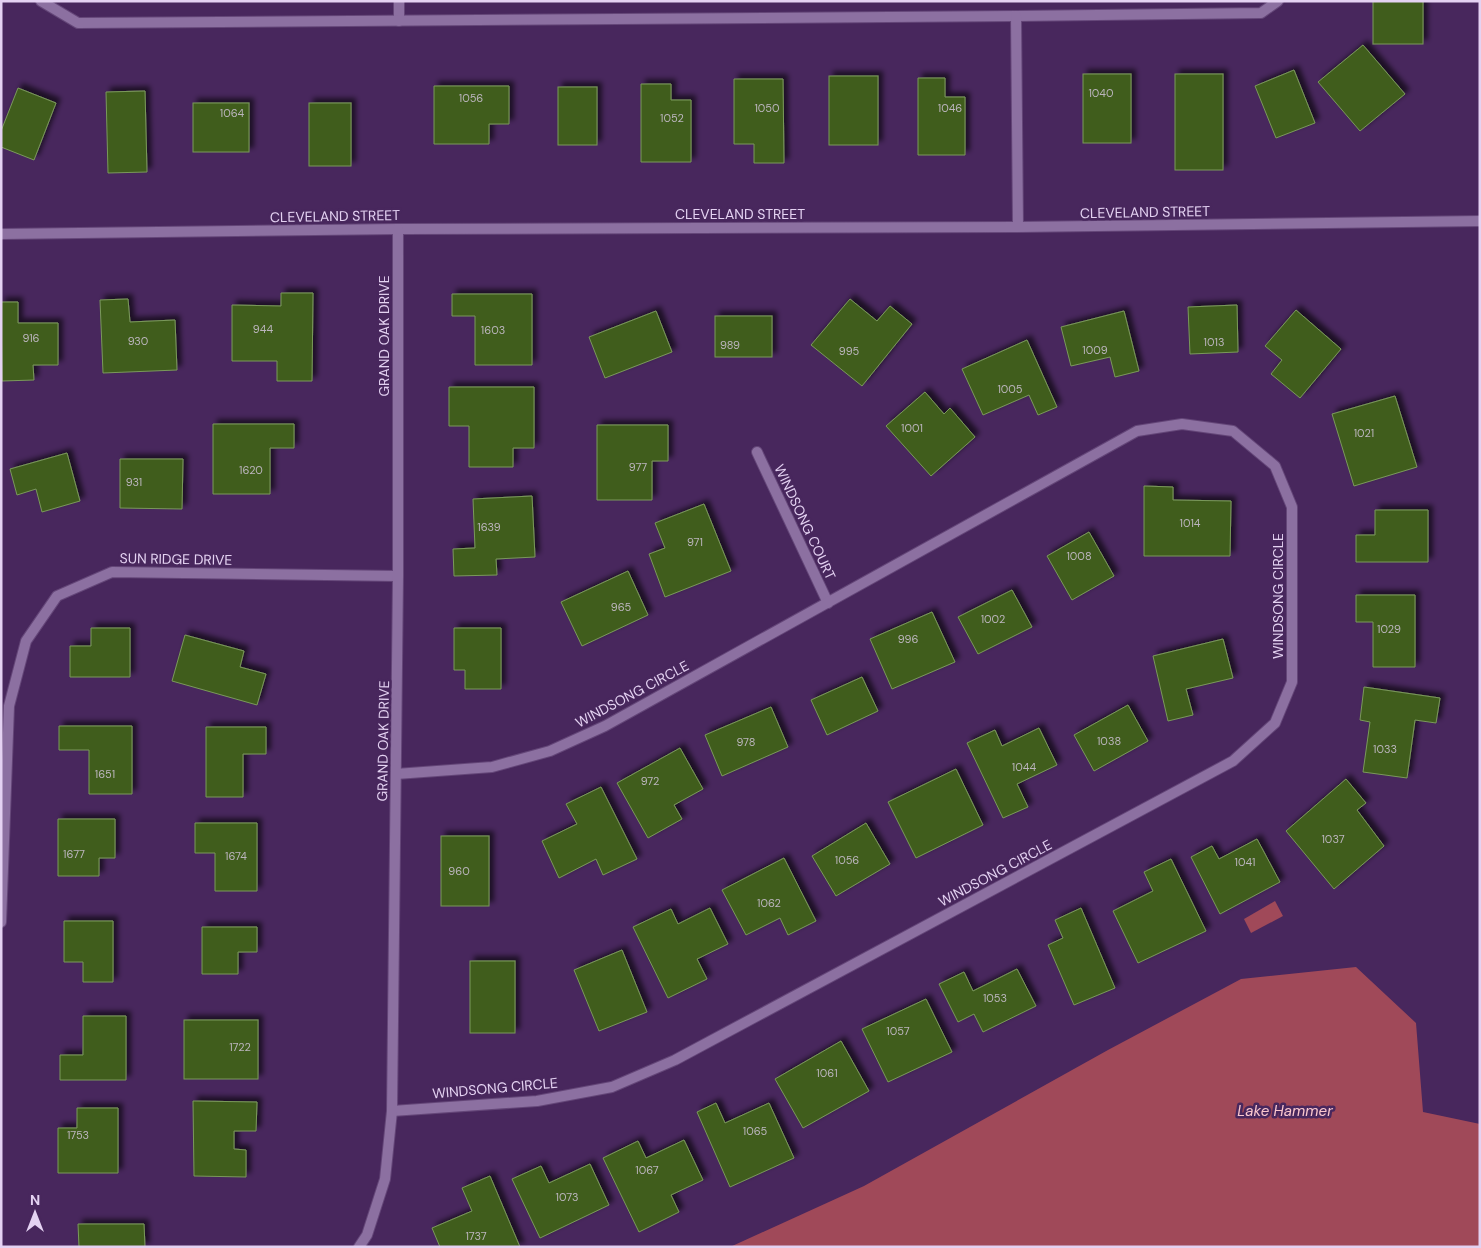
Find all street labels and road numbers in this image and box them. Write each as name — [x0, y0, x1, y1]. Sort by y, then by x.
street label: CLEVELAND STREET — [1080, 202, 1210, 222]
street label: CLEVELAND STREET — [675, 205, 805, 223]
street label: CLEVELAND STREET — [270, 206, 400, 226]
street label: GRAND OAK DRIVE — [375, 275, 393, 397]
street label: WINDSONG COURT — [770, 461, 840, 583]
street label: WINDSONG CIRCLE — [1269, 533, 1287, 659]
street label: SUN RIDGE DRIVE — [120, 549, 233, 569]
street label: WINDSONG CIRCLE — [572, 656, 692, 732]
street label: GRAND OAK DRIVE — [373, 680, 393, 802]
street label: WINDSONG CIRCLE — [935, 835, 1055, 911]
street label: WINDSONG CIRCLE — [431, 1074, 559, 1102]

